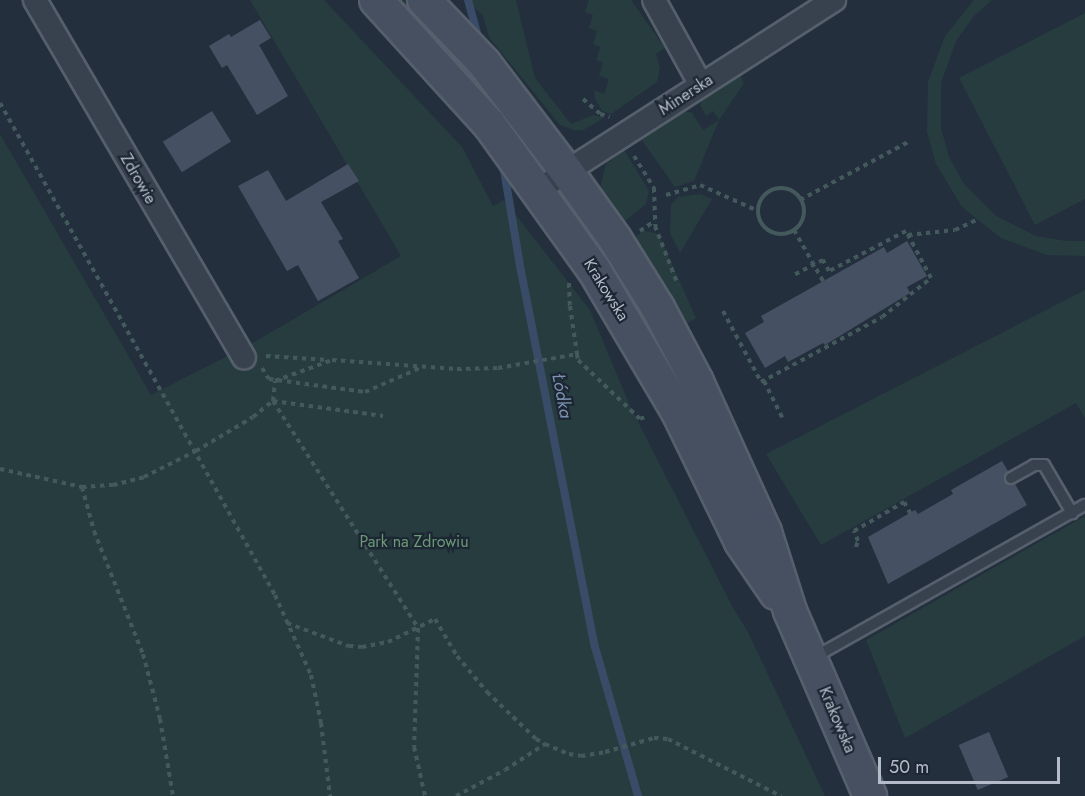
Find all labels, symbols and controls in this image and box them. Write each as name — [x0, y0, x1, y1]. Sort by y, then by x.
street label: Minerska — [655, 70, 717, 120]
street label: Zdrowie — [116, 150, 160, 208]
street label: Krakowska — [579, 255, 633, 325]
water label: Łódka — [547, 372, 577, 420]
park label: Park na Zdrowiu — [359, 532, 469, 552]
street label: Krakowska — [815, 684, 859, 756]
scale bar — [881, 745, 1062, 783]
text: 50 m — [889, 754, 929, 780]

